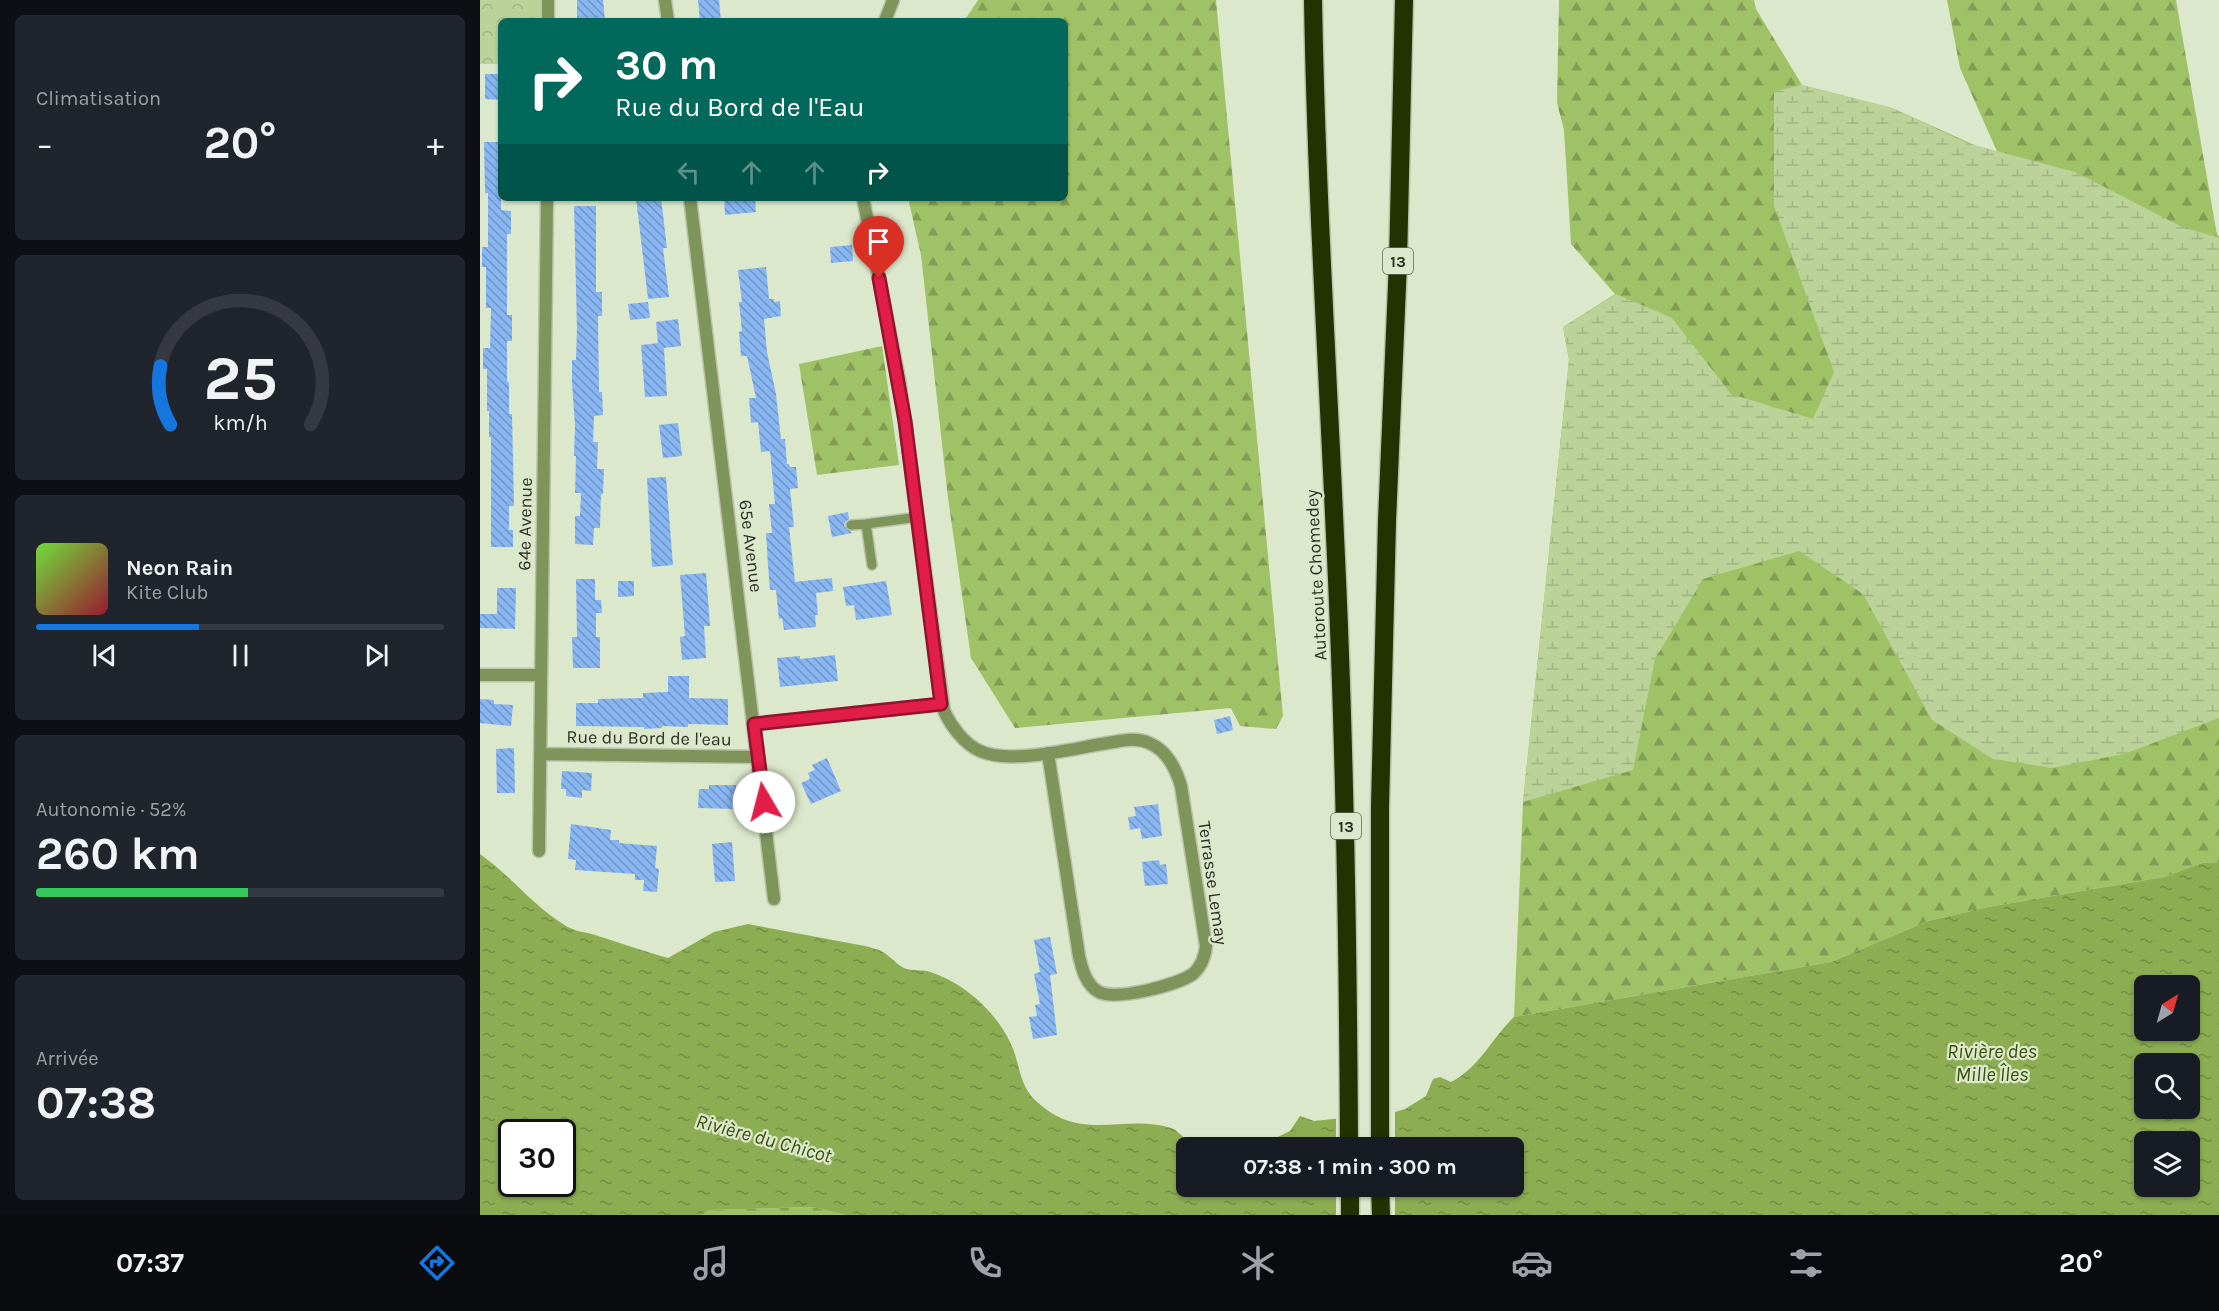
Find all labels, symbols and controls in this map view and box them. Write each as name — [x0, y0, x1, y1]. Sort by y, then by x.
text: 30 m — [615, 40, 718, 90]
icon: right — [516, 42, 594, 120]
text: Climatisation — [36, 87, 161, 110]
text: Rue du Bord de l'Eau — [615, 91, 865, 123]
text: 20° — [203, 117, 277, 169]
text: − — [36, 125, 53, 163]
text: + — [427, 125, 444, 163]
icon: left — [672, 156, 705, 189]
icon: ahead — [735, 156, 768, 189]
icon: ahead — [798, 156, 831, 189]
icon: right — [861, 156, 894, 189]
pin — [853, 216, 904, 278]
icon: arrive — [862, 225, 895, 258]
road number: 13 — [1383, 248, 1413, 274]
text: 25 — [203, 342, 277, 415]
text: km/h — [213, 410, 267, 435]
street label: 64e Avenue — [513, 477, 537, 571]
street label: Autoroute Chomedey — [1300, 488, 1331, 661]
street label: 65e Avenue — [734, 498, 768, 594]
text: Neon Rain — [126, 555, 233, 581]
text: Kite Club — [126, 581, 208, 604]
icon: previous — [88, 639, 121, 672]
icon: pause — [224, 639, 257, 672]
icon: next — [360, 639, 393, 672]
street label: Rue du Bord de l'eau — [566, 726, 732, 750]
position arrow — [732, 770, 796, 834]
text: Autonomie · 52% — [36, 798, 186, 821]
road number: 13 — [1331, 813, 1361, 839]
street label: Terrasse Lemay — [1193, 820, 1233, 947]
text: 260 km — [36, 828, 200, 880]
north arrow — [2134, 975, 2200, 1041]
map controls — [2134, 975, 2200, 1197]
water label: Rivière des Mille Îles — [1947, 1040, 2037, 1086]
text: Arrivée — [36, 1047, 99, 1070]
button: search — [2134, 1053, 2200, 1119]
text: 07:38 — [36, 1077, 156, 1129]
water label: Rivière du Chicot — [693, 1109, 834, 1168]
speed limit sign: 30 — [498, 1119, 576, 1197]
button: layers — [2134, 1131, 2200, 1197]
text: 07:38 · 1 min · 300 m — [1243, 1154, 1457, 1180]
icon: directions — [416, 1242, 458, 1284]
icon: music — [690, 1242, 732, 1284]
icon: phone — [964, 1242, 1006, 1284]
icon: climate — [1237, 1242, 1279, 1284]
icon: car — [1511, 1242, 1553, 1284]
icon: filters — [1785, 1242, 1827, 1284]
text: 07:37 — [116, 1247, 184, 1279]
text: 20° — [2059, 1247, 2103, 1279]

